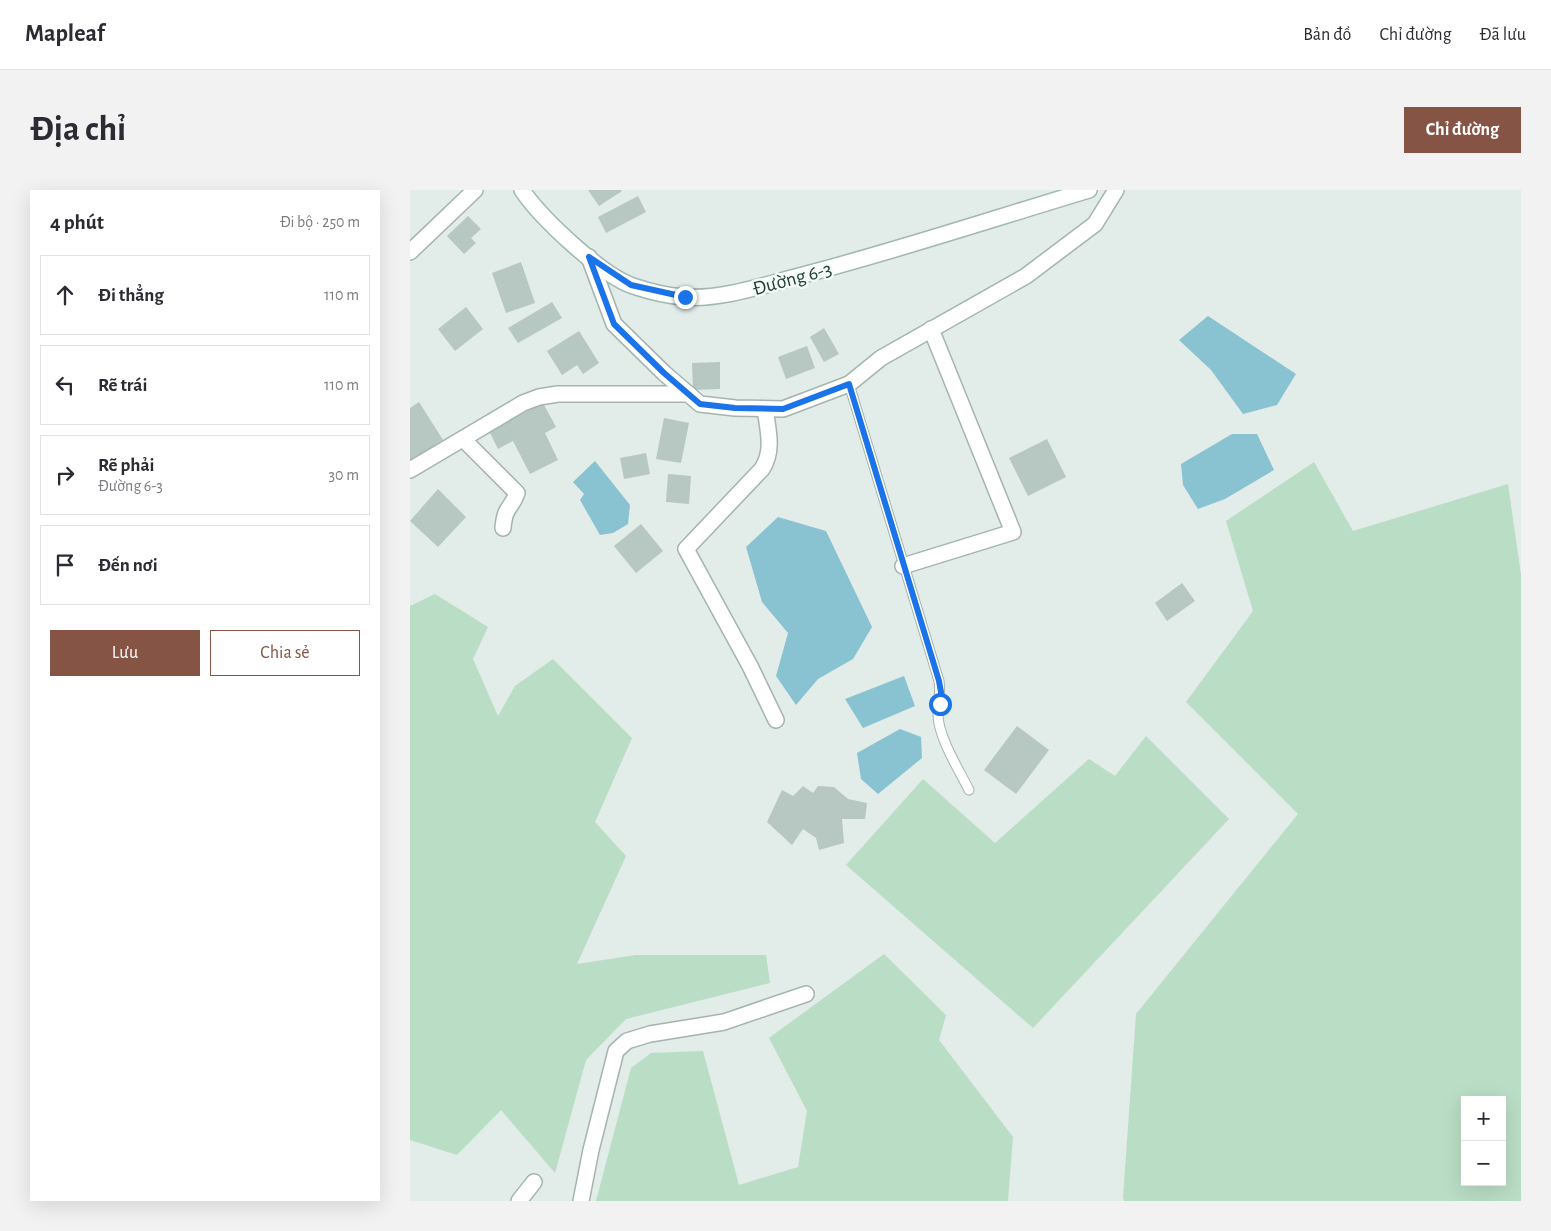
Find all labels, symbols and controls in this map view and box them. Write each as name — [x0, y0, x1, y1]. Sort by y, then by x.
text: Mapleaf — [25, 22, 105, 46]
text: Bản đồ — [1303, 26, 1351, 44]
text: Chỉ đường — [1379, 26, 1451, 44]
text: Đã lưu — [1479, 26, 1526, 44]
button: Chỉ đường — [1404, 107, 1521, 153]
text: Địa chỉ — [30, 112, 126, 147]
text: 4 phút — [50, 212, 104, 233]
text: Đi bộ · 250 m — [280, 214, 360, 230]
street label: Đường 6-3 — [751, 259, 834, 299]
icon: ahead — [51, 281, 79, 309]
text: Đi thẳng — [98, 286, 164, 305]
route end — [674, 286, 697, 309]
text: 110 m — [324, 287, 359, 303]
icon: left — [51, 371, 79, 399]
text: Rẽ trái — [98, 376, 147, 395]
text: 110 m — [324, 377, 359, 393]
text: Rẽ phải — [98, 456, 155, 475]
icon: right — [51, 461, 79, 489]
text: 30 m — [329, 467, 359, 483]
text: Đường 6-3 — [98, 478, 163, 494]
icon: arrive — [51, 551, 79, 579]
text: Đến nơi — [98, 556, 158, 575]
button: Lưu — [50, 630, 200, 676]
button: Chia sẻ — [210, 630, 360, 676]
route start — [929, 693, 952, 716]
map controls — [1461, 1096, 1506, 1186]
button: + — [1461, 1096, 1506, 1141]
button: − — [1461, 1141, 1506, 1186]

